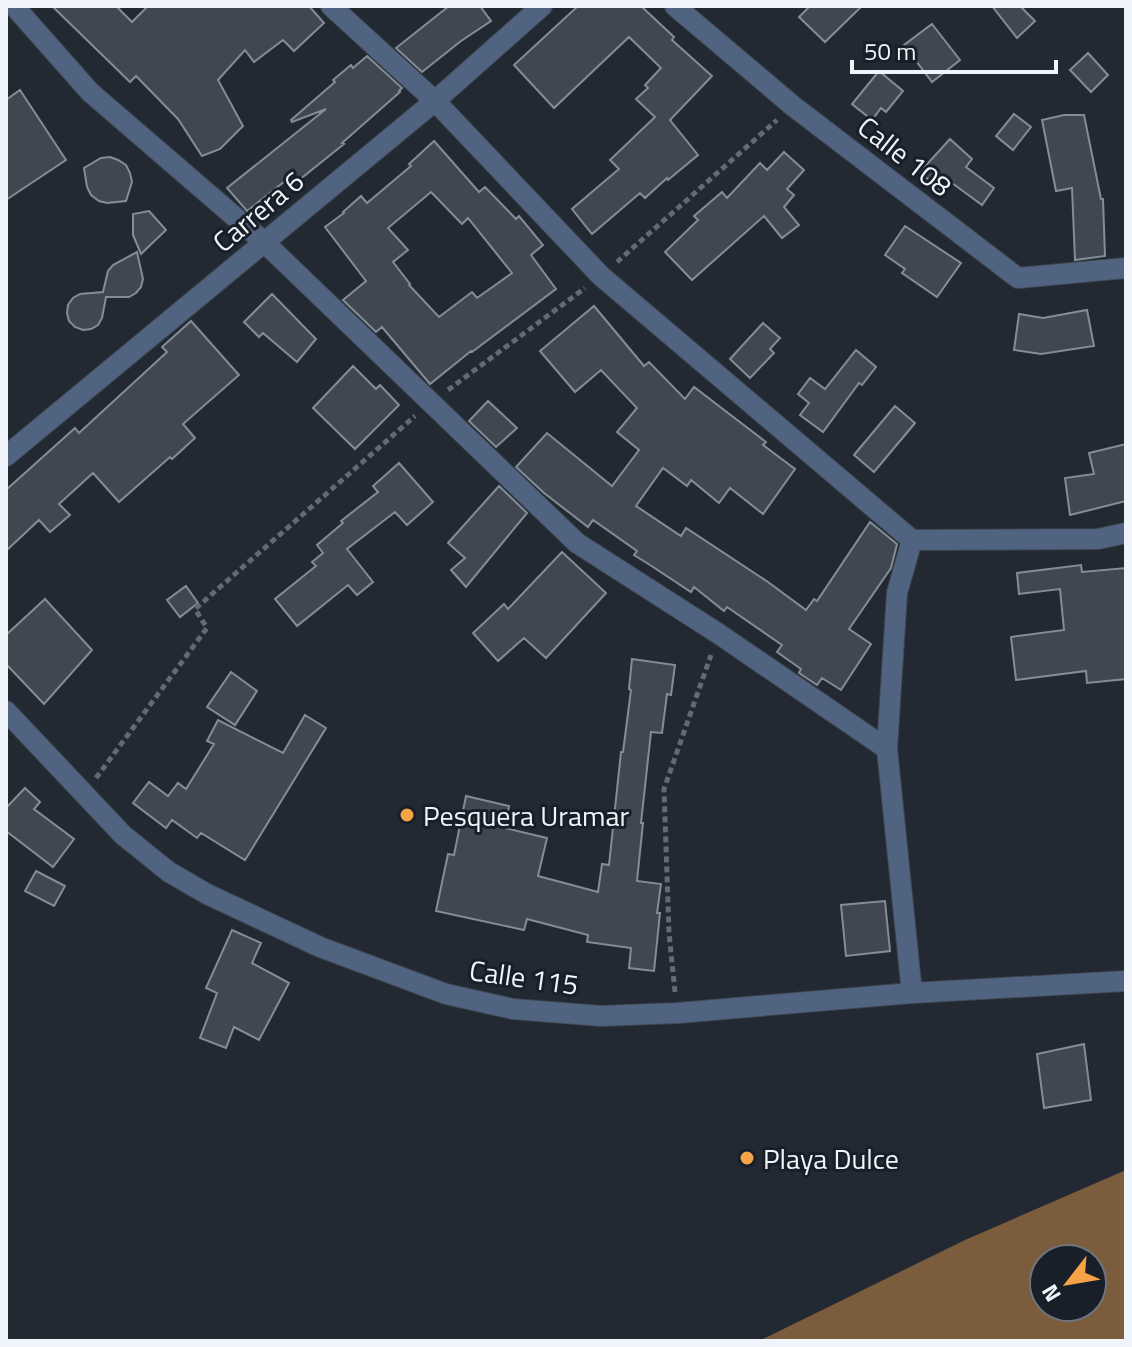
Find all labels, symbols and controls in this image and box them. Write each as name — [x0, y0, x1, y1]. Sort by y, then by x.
scale bar — [852, 24, 1056, 74]
text: 50 m — [864, 33, 916, 69]
street label: Calle 108 — [849, 105, 961, 207]
street label: Carrera 6 — [203, 160, 313, 262]
place label: Pesquera Uramar — [423, 794, 629, 837]
marker: Pesquera Uramar — [398, 806, 416, 824]
street label: Calle 115 — [467, 948, 581, 1006]
place label: Playa Dulce — [763, 1137, 899, 1180]
marker: Playa Dulce — [738, 1149, 756, 1167]
north arrow — [1028, 1243, 1108, 1323]
text: N — [1032, 1278, 1069, 1309]

